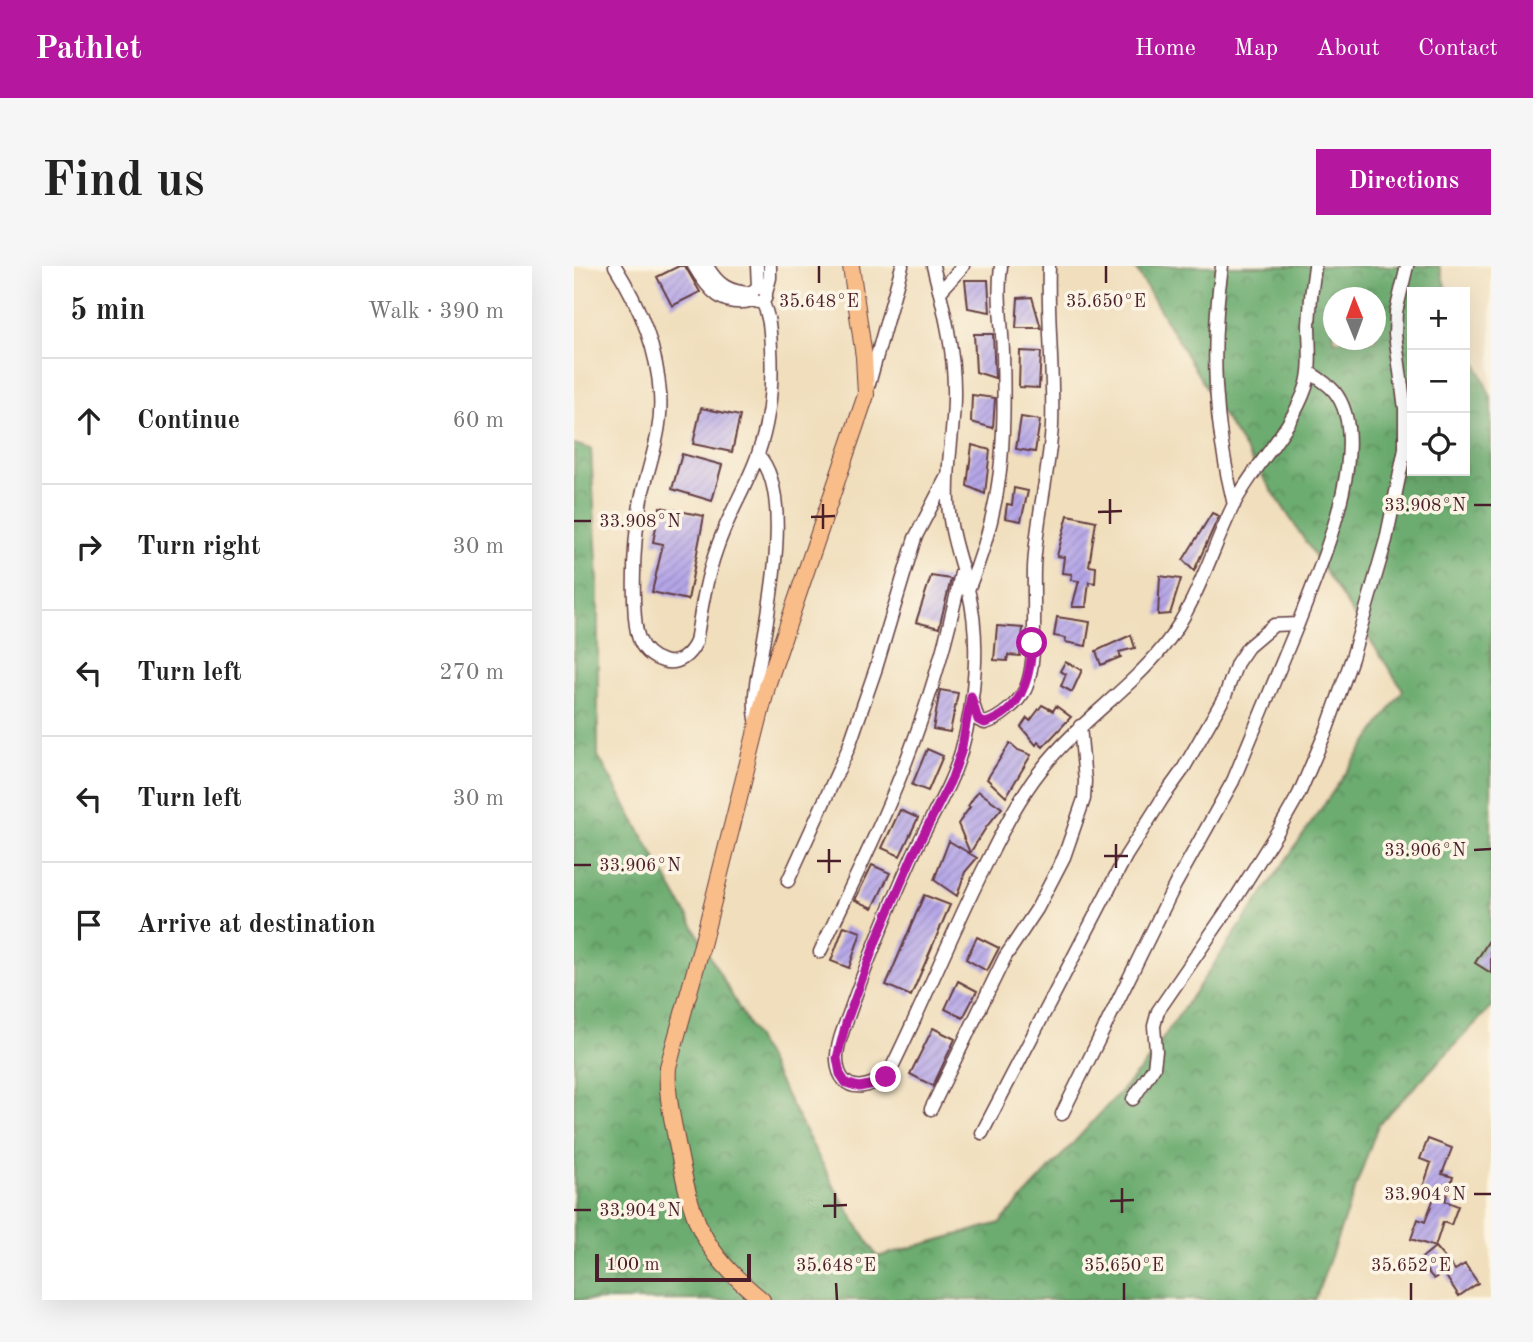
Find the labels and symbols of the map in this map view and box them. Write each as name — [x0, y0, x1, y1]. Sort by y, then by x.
north arrow — [1323, 287, 1386, 350]
text: 35.648°E — [779, 293, 859, 311]
text: 35.650°E — [1066, 293, 1146, 311]
text: 33.908°N — [1384, 497, 1466, 515]
text: 33.908°N — [599, 513, 681, 531]
route start — [1016, 627, 1047, 658]
text: 33.906°N — [1384, 842, 1466, 860]
text: 33.906°N — [599, 857, 681, 875]
route end — [870, 1061, 901, 1092]
text: 33.904°N — [1384, 1186, 1466, 1204]
text: 33.904°N — [599, 1202, 681, 1220]
scale bar — [595, 1251, 751, 1283]
text: 35.648°E — [796, 1257, 876, 1275]
text: 35.650°E — [1084, 1257, 1164, 1275]
text: 35.652°E — [1371, 1257, 1451, 1275]

